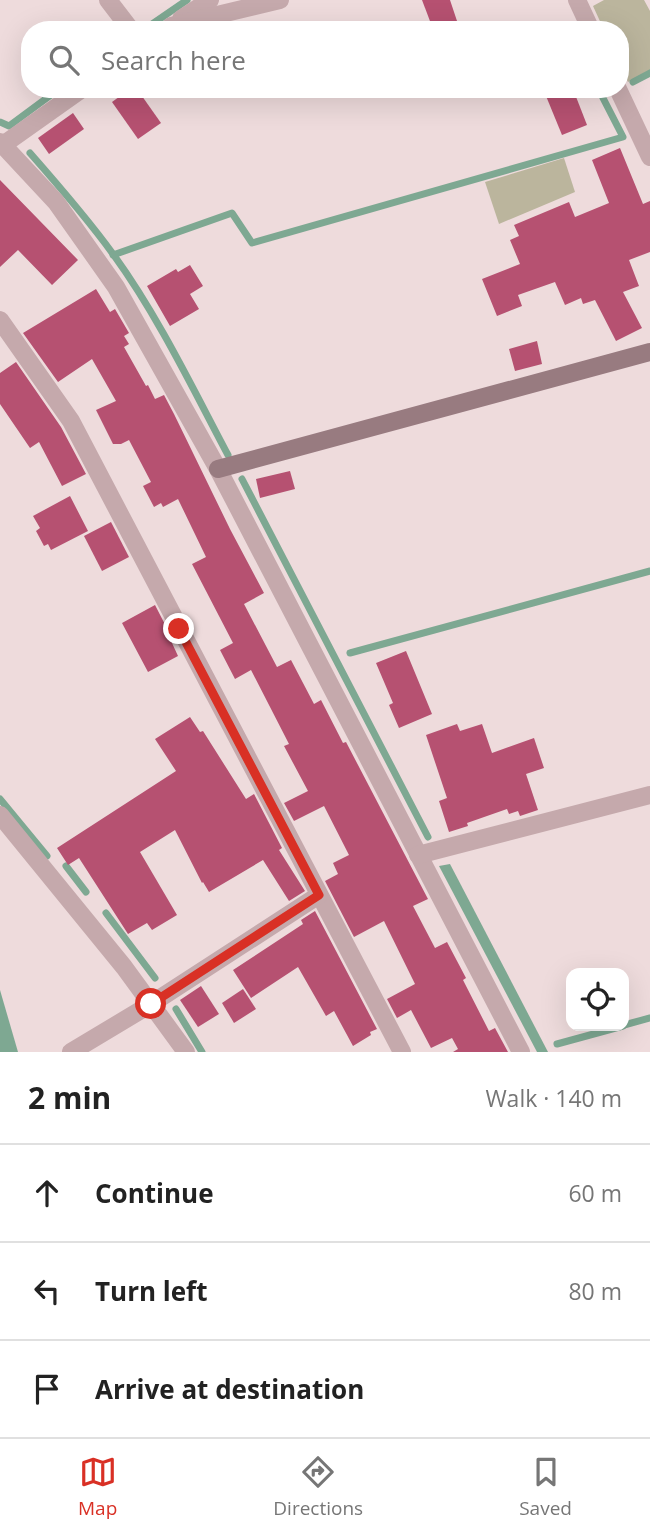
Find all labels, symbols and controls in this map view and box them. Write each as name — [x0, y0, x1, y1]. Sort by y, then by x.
search box — [21, 21, 629, 98]
icon: search — [45, 41, 83, 79]
text: Search here — [101, 42, 246, 78]
route end — [163, 613, 194, 644]
map controls — [566, 968, 629, 1031]
button: locate — [566, 968, 629, 1031]
route start — [135, 988, 166, 1019]
text: 2 min — [28, 1077, 111, 1118]
text: Walk · 140 m — [485, 1082, 622, 1114]
icon: ahead — [28, 1174, 66, 1212]
text: Continue — [95, 1175, 214, 1211]
text: 60 m — [568, 1177, 622, 1209]
icon: left — [28, 1272, 66, 1310]
text: Turn left — [95, 1273, 207, 1309]
text: 80 m — [568, 1275, 622, 1307]
icon: arrive — [28, 1370, 66, 1408]
text: Arrive at destination — [95, 1371, 364, 1407]
tab: Map — [78, 1453, 117, 1521]
tab: Directions — [273, 1453, 363, 1521]
tab: Saved — [519, 1453, 572, 1521]

